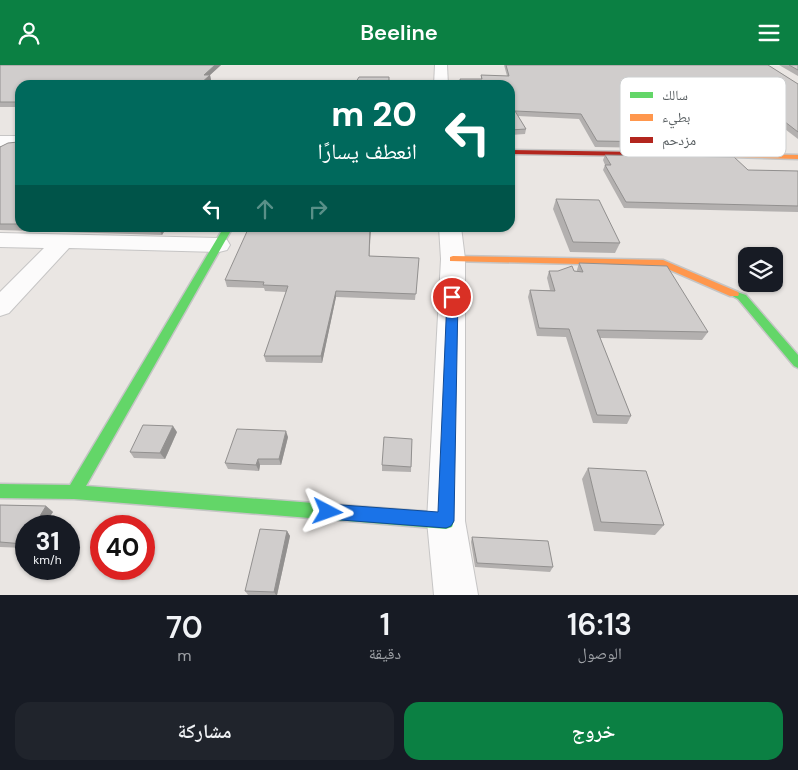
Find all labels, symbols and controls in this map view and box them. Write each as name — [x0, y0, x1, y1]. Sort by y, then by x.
text: Beeline — [360, 18, 438, 47]
icon: person — [15, 19, 43, 47]
icon: menu — [755, 19, 783, 47]
legend — [620, 77, 786, 157]
text: سالك — [662, 86, 688, 104]
text: 20 m — [331, 91, 417, 137]
icon: left — [435, 100, 500, 165]
text: بطيء — [662, 108, 691, 129]
text: مزدحم — [662, 131, 696, 150]
text: انعطف يسارًا — [318, 137, 417, 166]
icon: left — [198, 195, 226, 223]
icon: ahead — [251, 195, 279, 223]
icon: right — [304, 195, 332, 223]
map controls — [738, 247, 783, 292]
button: layers — [738, 247, 783, 292]
pin — [431, 276, 473, 318]
icon: arrive — [438, 283, 466, 311]
position arrow — [301, 485, 353, 537]
speed limit sign: 40 — [90, 515, 155, 580]
text: 31 — [35, 525, 59, 558]
text: km/h — [33, 552, 62, 568]
text: 1 — [380, 605, 390, 644]
text: 16:13 — [567, 605, 632, 644]
text: 70 — [166, 608, 203, 647]
text: دقيقة — [369, 643, 401, 664]
text: الوصول — [577, 643, 622, 664]
text: m — [177, 645, 191, 666]
button: مشاركة — [15, 702, 394, 760]
button: خروج — [404, 702, 783, 760]

